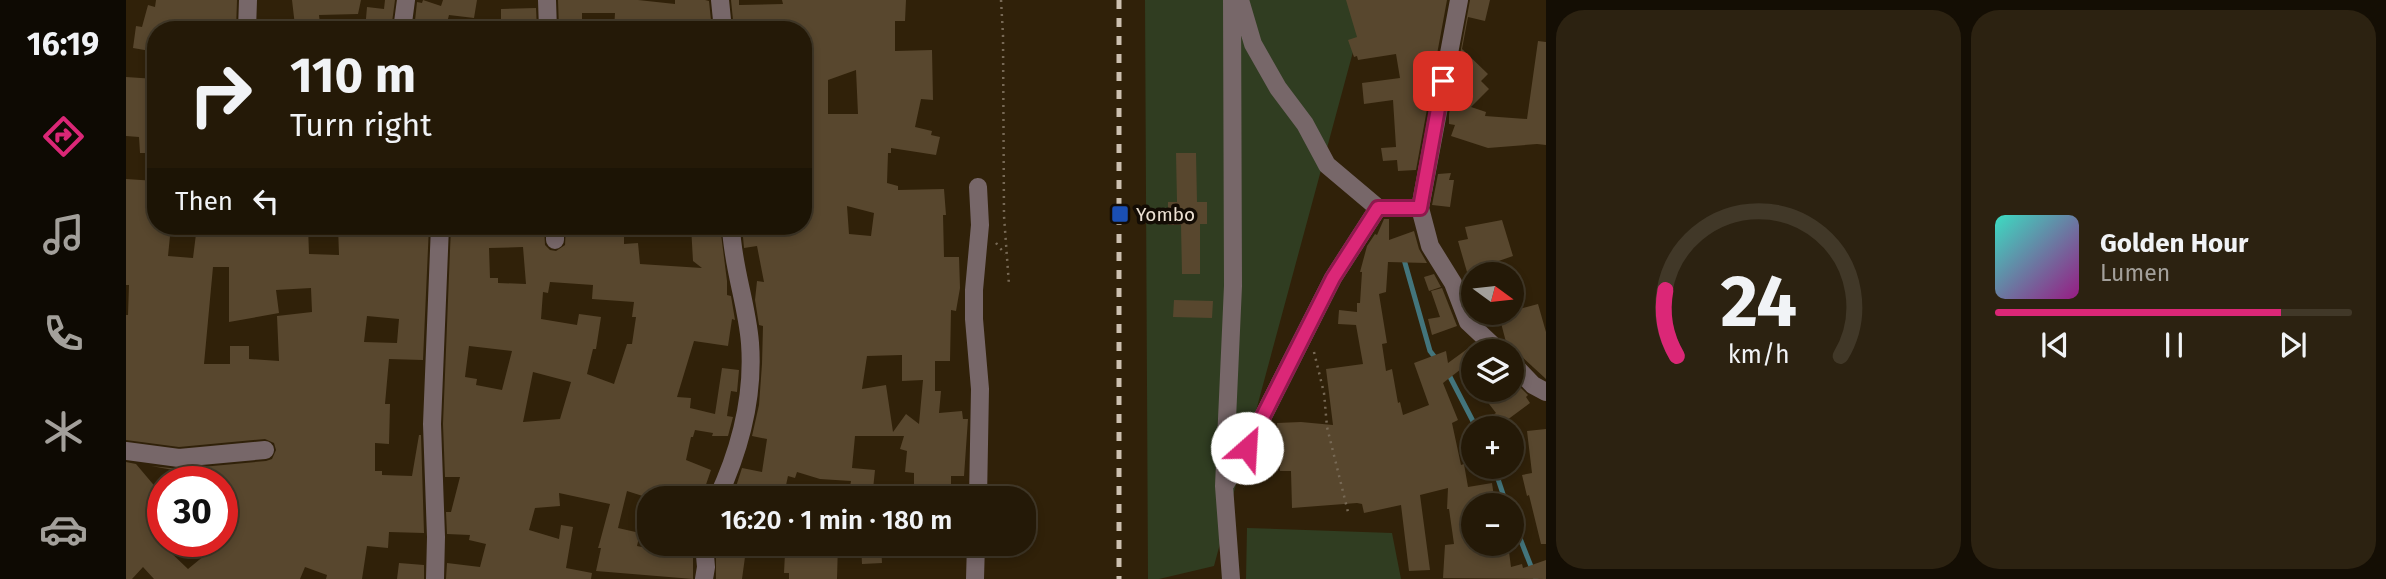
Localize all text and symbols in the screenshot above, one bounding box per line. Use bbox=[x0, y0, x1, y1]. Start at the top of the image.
text: 16:19 bbox=[27, 25, 99, 63]
text: 110 m bbox=[290, 46, 416, 105]
icon: right bbox=[175, 49, 266, 140]
pin bbox=[1413, 51, 1473, 111]
icon: arrive bbox=[1424, 62, 1462, 100]
text: Turn right bbox=[290, 106, 432, 144]
icon: directions bbox=[39, 112, 88, 161]
icon: left bbox=[247, 182, 285, 220]
text: Then bbox=[175, 186, 233, 217]
place label: Yombo bbox=[1136, 203, 1195, 226]
marker: Yombo bbox=[1110, 204, 1130, 224]
icon: music bbox=[39, 210, 88, 259]
text: Golden Hour bbox=[2100, 228, 2248, 259]
text: 24 bbox=[1720, 258, 1797, 345]
text: Lumen bbox=[2100, 259, 2170, 287]
north arrow bbox=[1461, 262, 1524, 326]
map controls bbox=[1461, 262, 1524, 556]
icon: phone bbox=[39, 309, 88, 358]
icon: previous bbox=[2036, 326, 2074, 364]
icon: pause bbox=[2155, 326, 2193, 364]
icon: next bbox=[2274, 326, 2312, 364]
button: layers bbox=[1461, 339, 1524, 402]
text: km/h bbox=[1728, 339, 1789, 369]
icon: climate bbox=[39, 407, 88, 456]
position arrow bbox=[1210, 411, 1284, 485]
button: + bbox=[1461, 416, 1524, 479]
speed limit sign: 30 bbox=[147, 466, 238, 557]
button: − bbox=[1461, 493, 1524, 556]
icon: car bbox=[39, 505, 88, 554]
text: 16:20 · 1 min · 180 m bbox=[721, 505, 952, 536]

